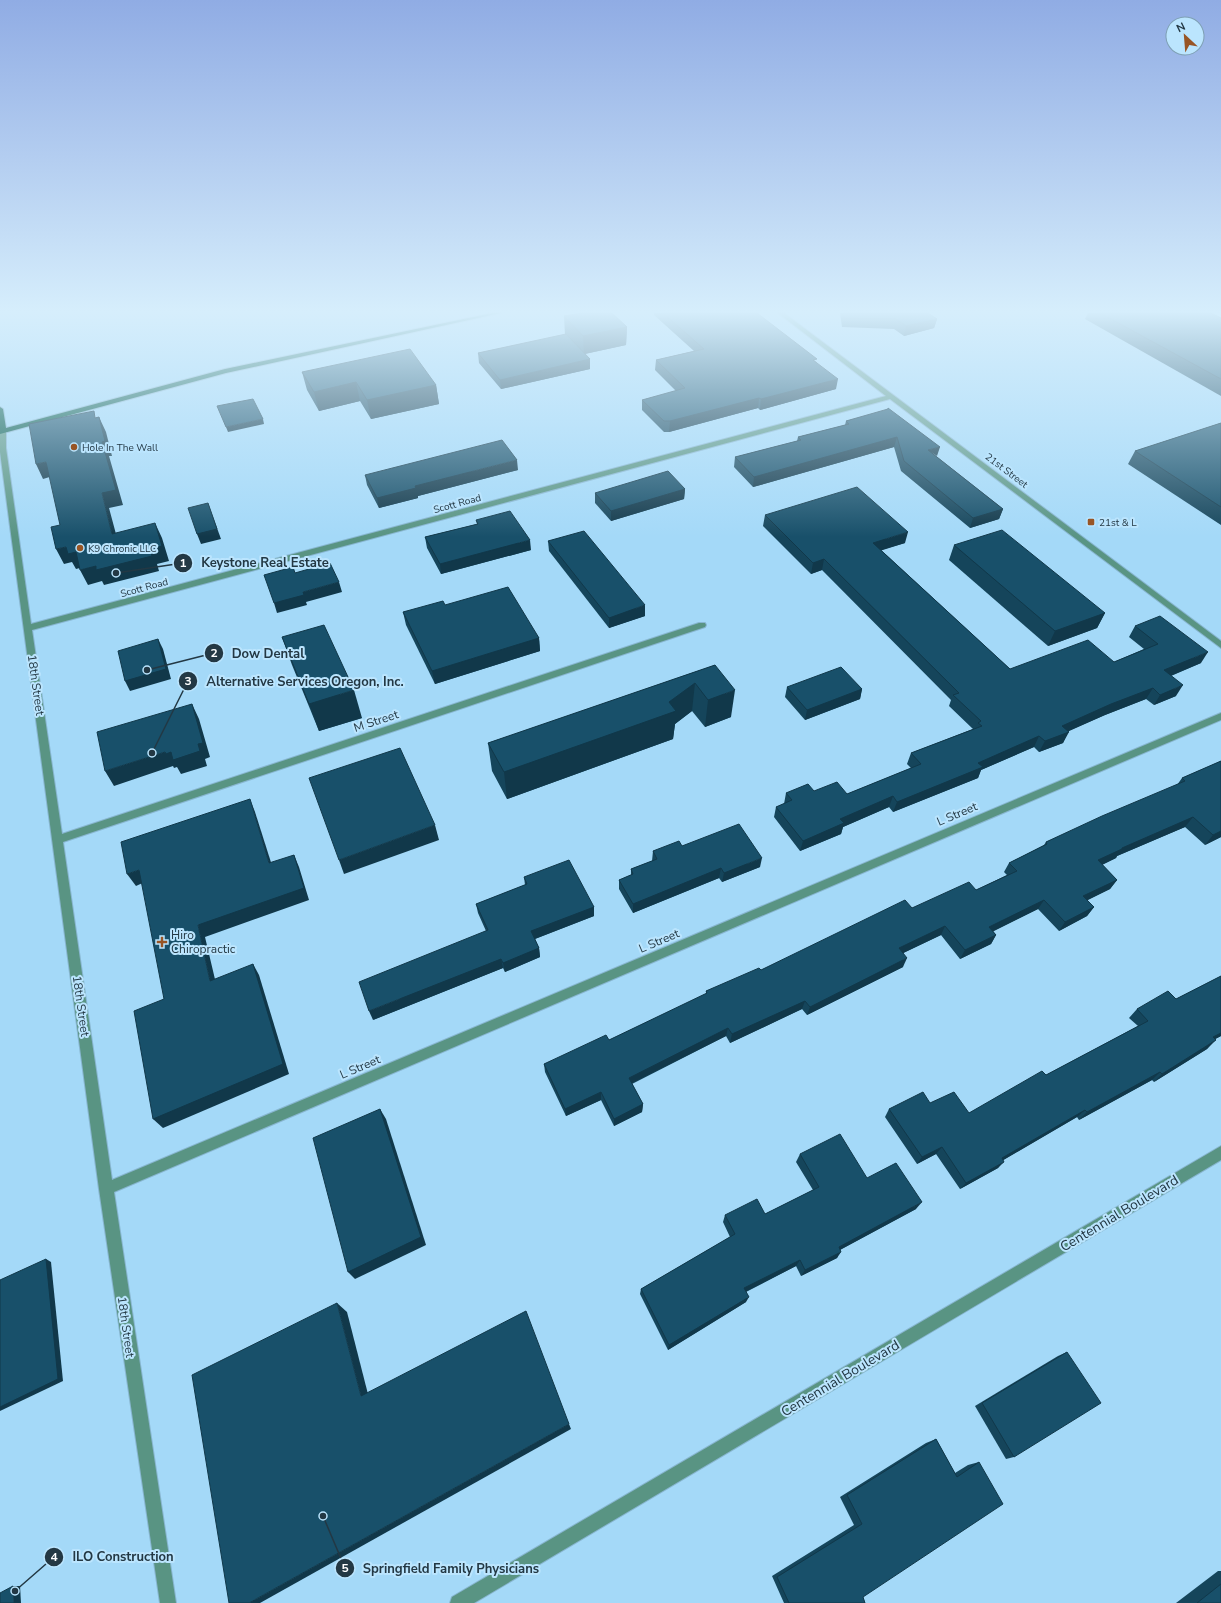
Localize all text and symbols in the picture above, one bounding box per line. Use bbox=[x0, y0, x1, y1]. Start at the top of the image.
north arrow bbox=[1165, 16, 1205, 56]
text: N bbox=[1174, 19, 1188, 36]
place label: Hole In The Wall bbox=[82, 441, 158, 455]
marker: Hole In The Wall bbox=[69, 442, 79, 452]
street label: 21st Street bbox=[982, 450, 1031, 492]
street label: Scott Road bbox=[432, 491, 483, 517]
place label: 21st & L bbox=[1099, 516, 1137, 530]
marker: 21st & L bbox=[1086, 517, 1096, 527]
place label: K9 Chronic LLC bbox=[88, 542, 157, 556]
marker: K9 Chronic LLC bbox=[75, 543, 85, 553]
callout: Keystone Real Estate bbox=[173, 550, 337, 575]
text: Keystone Real Estate bbox=[201, 554, 329, 572]
text: 1 bbox=[179, 555, 187, 571]
street label: Scott Road bbox=[119, 575, 170, 601]
callout: Dow Dental bbox=[204, 641, 313, 666]
text: 2 bbox=[210, 645, 218, 661]
text: Dow Dental bbox=[232, 645, 305, 663]
street label: 18th Street bbox=[24, 654, 48, 717]
callout: Alternative Services Oregon, Inc. bbox=[178, 669, 412, 694]
text: 3 bbox=[184, 673, 192, 689]
text: Alternative Services Oregon, Inc. bbox=[206, 673, 404, 691]
street label: M Street bbox=[352, 706, 401, 736]
street label: L Street bbox=[934, 798, 980, 830]
street label: L Street bbox=[636, 925, 682, 957]
place label: Hiro Chiropractic bbox=[171, 927, 236, 957]
marker: Hiro Chiropractic bbox=[156, 936, 168, 948]
street label: 18th Street bbox=[69, 975, 93, 1038]
street label: L Street bbox=[337, 1051, 383, 1083]
street label: Centennial Boulevard bbox=[1056, 1171, 1182, 1256]
street label: 18th Street bbox=[114, 1296, 138, 1359]
street label: Centennial Boulevard bbox=[777, 1336, 903, 1421]
callout: ILO Construction bbox=[44, 1544, 182, 1569]
text: ILO Construction bbox=[72, 1548, 174, 1566]
text: 4 bbox=[50, 1549, 58, 1565]
callout: Springfield Family Physicians bbox=[335, 1556, 547, 1581]
text: 5 bbox=[341, 1560, 349, 1576]
text: Springfield Family Physicians bbox=[363, 1560, 539, 1578]

